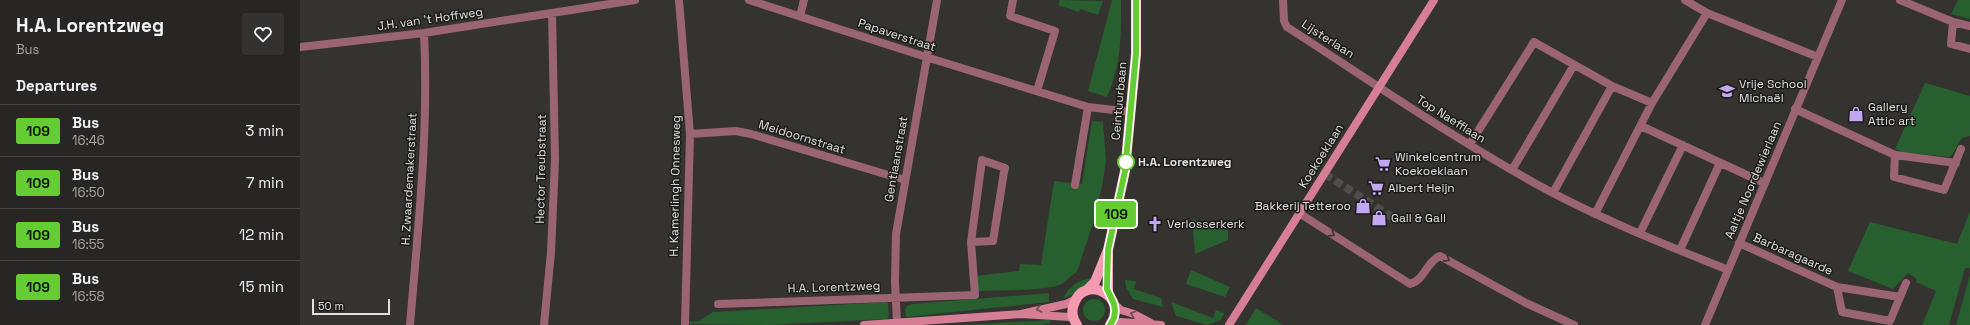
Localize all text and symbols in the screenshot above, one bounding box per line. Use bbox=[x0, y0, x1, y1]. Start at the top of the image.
street label: J.H. van 't Hoffweg bbox=[376, 4, 484, 34]
text: H.A. Lorentzweg bbox=[16, 13, 164, 38]
button: heart bbox=[242, 13, 284, 55]
street label: Papaverstraat bbox=[856, 15, 938, 55]
street label: Lijsterlaan bbox=[1299, 16, 1357, 62]
text: Bus bbox=[16, 41, 39, 58]
street label: Ceintuurbaan bbox=[1108, 61, 1130, 141]
text: Departures bbox=[16, 76, 97, 95]
place label: Vrije School Michaël bbox=[1739, 76, 1807, 106]
school or university icon: Vrije School Michaël bbox=[1718, 82, 1736, 100]
street label: Top Naefflaan bbox=[1413, 91, 1489, 147]
place label: Gallery Attic art bbox=[1868, 99, 1915, 129]
shop icon: Gallery Attic art bbox=[1847, 105, 1865, 123]
street label: H. Zwaardemakerstraat bbox=[398, 112, 420, 246]
text: Bus bbox=[72, 113, 99, 132]
street label: Hector Treubstraat bbox=[532, 114, 550, 224]
street label: H. Kamerlingh Onnesweg bbox=[666, 115, 684, 257]
street label: Gentiaanstraat bbox=[881, 115, 911, 203]
street label: Meidoornstraat bbox=[757, 116, 847, 158]
street label: Aaltje Noordewierlaan bbox=[1721, 119, 1785, 241]
text: 3 min bbox=[245, 121, 284, 140]
street label: Koekoeklaan bbox=[1295, 121, 1347, 191]
text: 109 bbox=[26, 122, 50, 140]
text: 16:46 bbox=[72, 132, 105, 149]
place label: Winkelcentrum Koekoeklaan bbox=[1395, 149, 1481, 179]
marker: H.A. Lorentzweg bbox=[1117, 153, 1135, 171]
place label: H.A. Lorentzweg bbox=[1138, 154, 1232, 170]
supermarket icon: Winkelcentrum Koekoeklaan bbox=[1374, 155, 1392, 173]
text: Bus bbox=[72, 165, 99, 184]
text: 7 min bbox=[246, 173, 284, 192]
text: 109 bbox=[26, 174, 50, 192]
supermarket icon: Albert Heijn bbox=[1367, 179, 1385, 197]
place label: Albert Heijn bbox=[1388, 180, 1455, 196]
text: 16:50 bbox=[72, 184, 105, 201]
shop icon: Bakkerij Tetteroo bbox=[1354, 197, 1372, 215]
place label: Bakkerij Tetteroo bbox=[1255, 198, 1351, 214]
line badge: 109 bbox=[1093, 201, 1139, 227]
text: 109 bbox=[1104, 205, 1128, 223]
shop icon: Gall & Gall bbox=[1370, 209, 1388, 227]
place label: Gall & Gall bbox=[1391, 210, 1446, 226]
church icon: Verlosserkerk bbox=[1146, 215, 1164, 233]
place label: Verlosserkerk bbox=[1167, 216, 1245, 232]
text: Bus bbox=[72, 217, 99, 236]
text: 12 min bbox=[239, 225, 284, 244]
text: 109 bbox=[26, 226, 50, 244]
one-way arrow bbox=[1328, 229, 1335, 237]
street label: Barbaragaarde bbox=[1751, 229, 1835, 279]
text: 16:55 bbox=[72, 236, 104, 253]
one-way arrow bbox=[1443, 255, 1450, 262]
text: Bus bbox=[72, 269, 99, 288]
text: 15 min bbox=[239, 277, 284, 296]
street label: H.A. Lorentzweg bbox=[787, 277, 881, 297]
text: 109 bbox=[26, 278, 50, 296]
text: 16:58 bbox=[72, 288, 105, 305]
scale bar bbox=[312, 297, 390, 316]
text: 50 m bbox=[318, 299, 344, 313]
one-way arrow bbox=[1036, 305, 1042, 313]
one-way arrow bbox=[1129, 310, 1136, 319]

